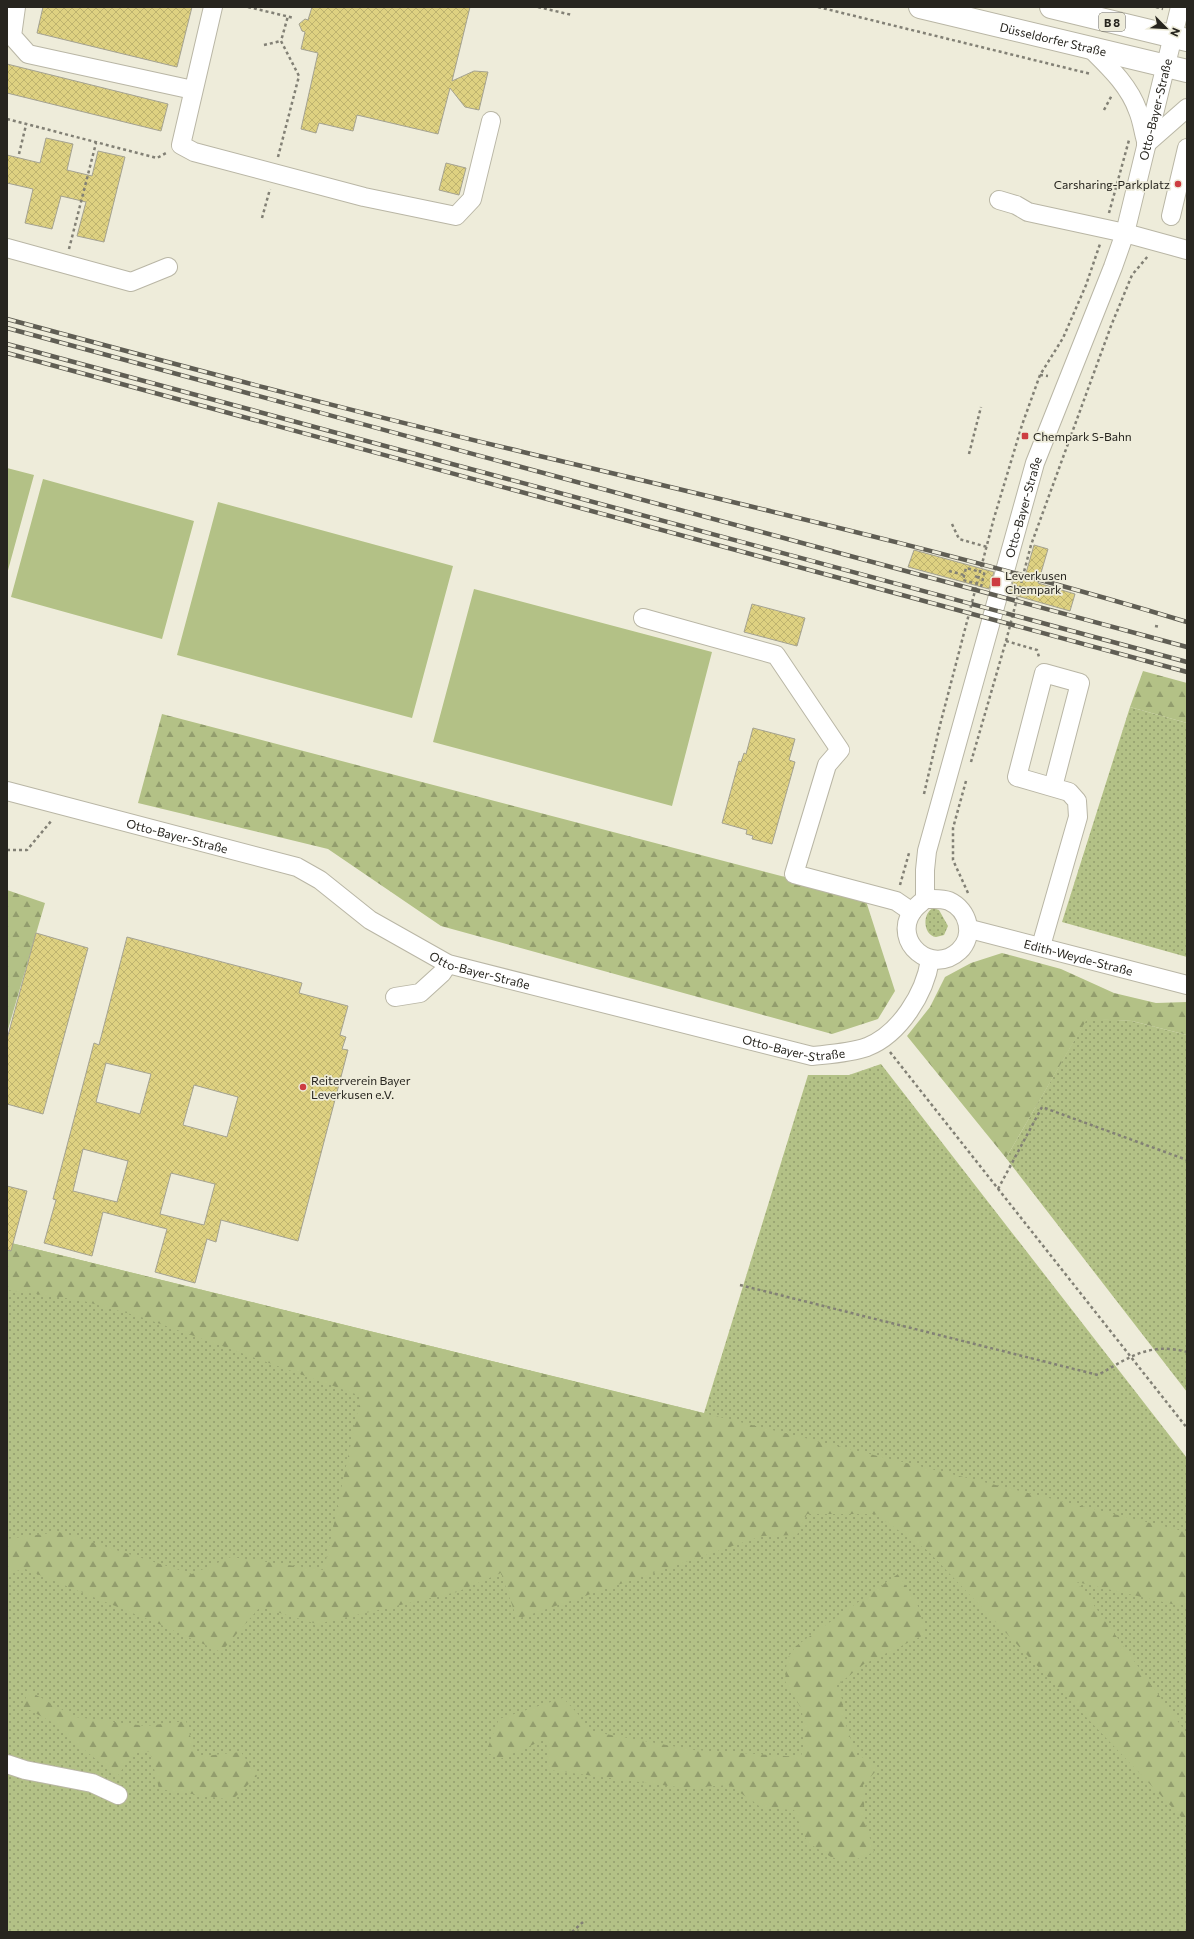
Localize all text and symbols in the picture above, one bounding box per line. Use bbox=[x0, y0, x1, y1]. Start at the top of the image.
north arrow bbox=[1146, 8, 1186, 48]
road number: B 8 bbox=[1099, 13, 1125, 31]
street label: Düsseldorfer Straße bbox=[999, 19, 1108, 58]
text: N bbox=[1168, 26, 1183, 39]
street label: Otto-Bayer-Straße bbox=[1136, 57, 1174, 162]
place label: Carsharing-Parkplatz bbox=[1054, 177, 1170, 191]
marker: Carsharing-Parkplatz bbox=[1173, 179, 1183, 189]
place label: Chempark S-Bahn bbox=[1033, 429, 1132, 443]
marker: Chempark S-Bahn bbox=[1020, 431, 1030, 441]
street label: Otto-Bayer-Straße bbox=[1002, 455, 1044, 559]
place label: Leverkusen Chempark bbox=[1005, 568, 1067, 596]
marker: Leverkusen Chempark bbox=[990, 576, 1002, 588]
street label: Otto-Bayer-Straße bbox=[125, 816, 230, 856]
street label: Edith-Weyde-Straße bbox=[1023, 936, 1134, 978]
street label: Otto-Bayer-Straße bbox=[427, 948, 532, 991]
street label: Otto-Bayer-Straße bbox=[741, 1032, 846, 1064]
place label: Reiterverein Bayer Leverkusen e.V. bbox=[311, 1073, 411, 1101]
marker: Reiterverein Bayer Leverkusen e.V. bbox=[298, 1082, 308, 1092]

